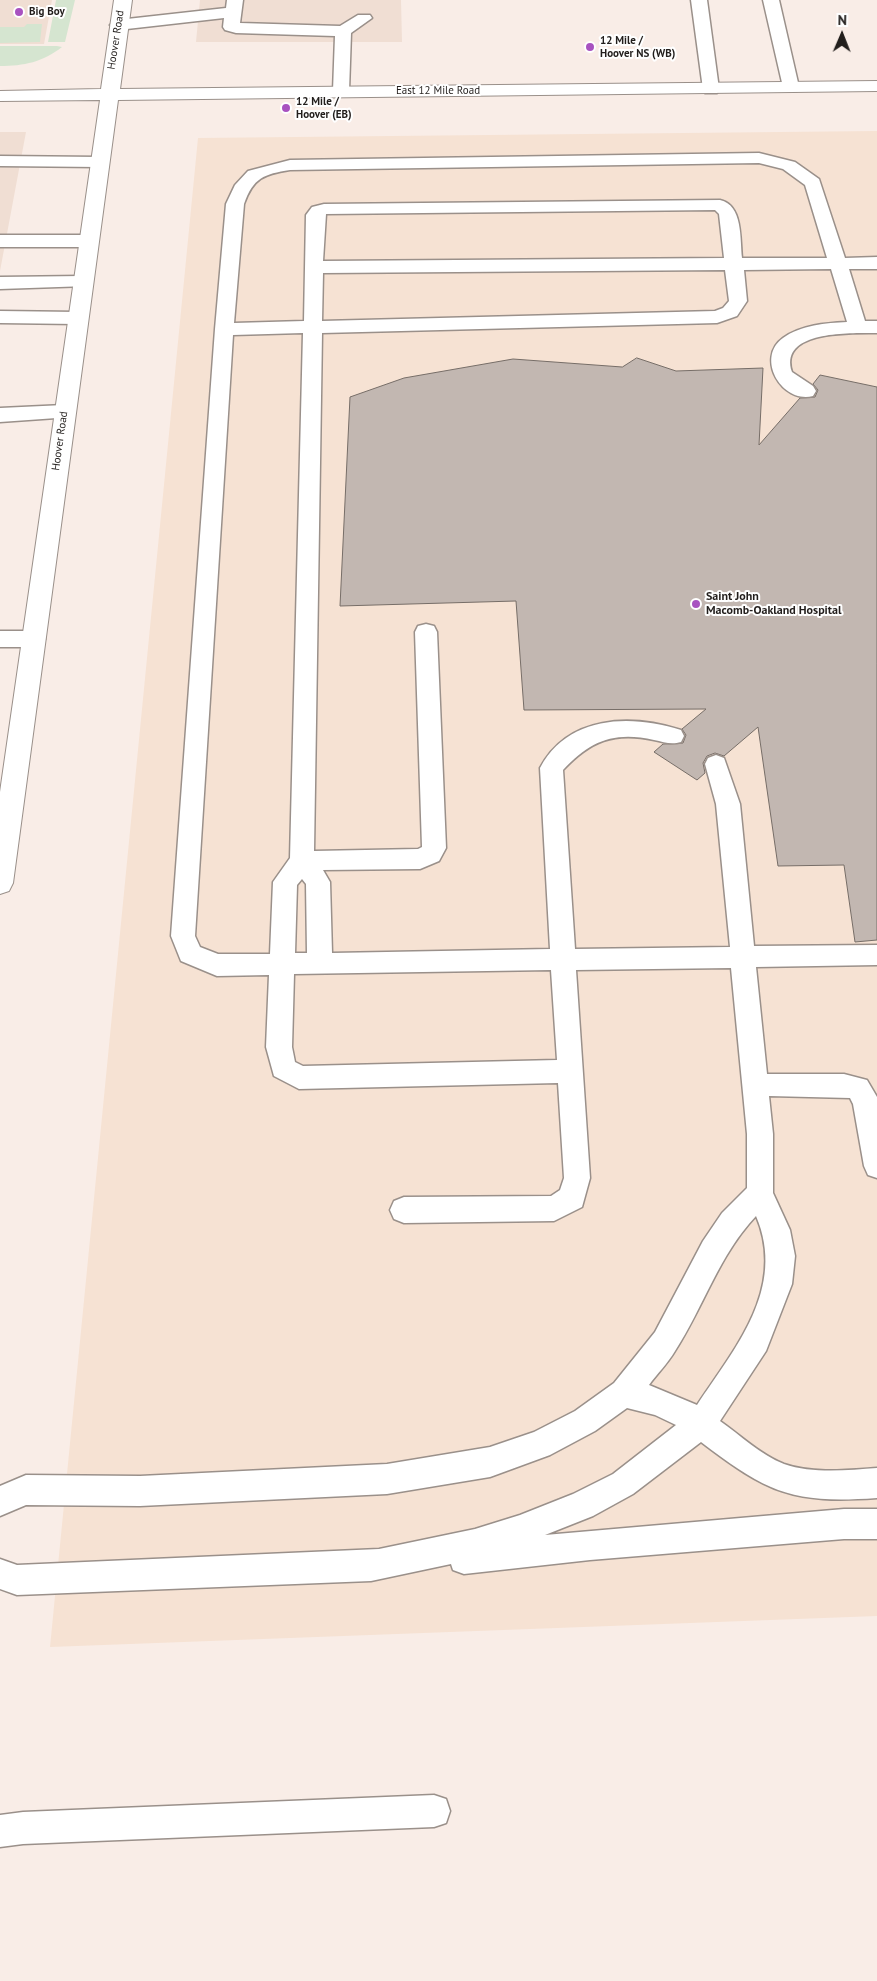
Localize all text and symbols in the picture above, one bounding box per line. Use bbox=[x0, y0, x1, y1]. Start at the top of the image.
place label: Big Boy bbox=[29, 5, 65, 19]
marker: Big Boy bbox=[13, 6, 25, 18]
street label: Hoover Road bbox=[105, 9, 127, 71]
north arrow bbox=[817, 10, 867, 60]
text: N bbox=[837, 11, 847, 29]
place label: 12 Mile / Hoover NS (WB) bbox=[600, 34, 675, 60]
marker: 12 Mile / Hoover NS (WB) bbox=[584, 41, 596, 53]
street label: East 12 Mile Road bbox=[396, 84, 480, 98]
place label: 12 Mile / Hoover (EB) bbox=[296, 95, 352, 121]
marker: 12 Mile / Hoover (EB) bbox=[280, 102, 292, 114]
street label: Hoover Road bbox=[49, 410, 71, 472]
place label: Saint John Macomb-Oakland Hospital bbox=[706, 590, 842, 618]
marker: Saint John Macomb-Oakland Hospital bbox=[690, 598, 702, 610]

